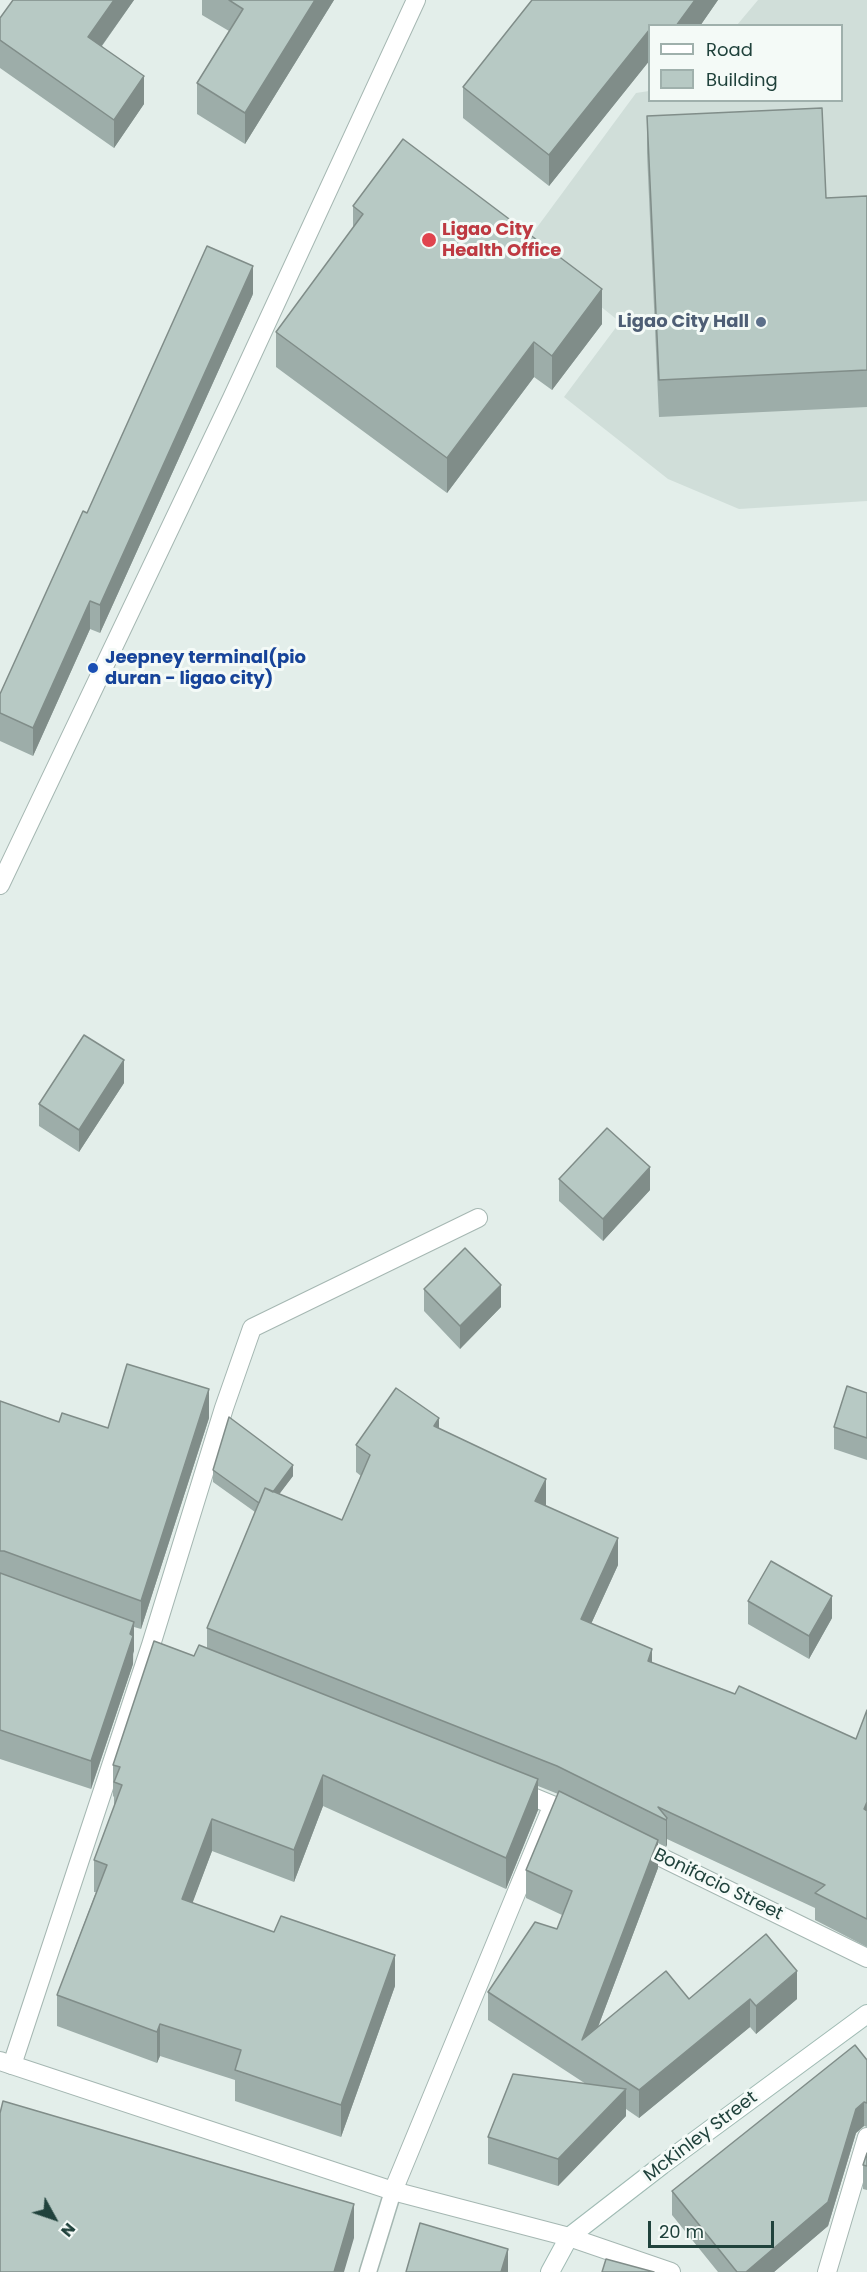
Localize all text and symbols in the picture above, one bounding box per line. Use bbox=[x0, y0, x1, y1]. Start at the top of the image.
legend bbox=[648, 24, 843, 102]
text: Road bbox=[706, 37, 753, 62]
text: Building bbox=[706, 67, 778, 92]
place label: Ligao City Health Office bbox=[442, 219, 561, 262]
marker: Ligao City Health Office bbox=[420, 231, 438, 249]
place label: Ligao City Hall bbox=[618, 311, 749, 333]
marker: Ligao City Hall bbox=[754, 315, 768, 329]
place label: Jeepney terminal(pio duran - ligao city) bbox=[105, 647, 306, 690]
marker: Jeepney terminal(pio duran - ligao city) bbox=[86, 661, 100, 675]
street label: Bonifacio Street bbox=[650, 1844, 786, 1926]
street label: McKinley Street bbox=[640, 2087, 762, 2187]
north arrow bbox=[24, 2188, 84, 2248]
scale bar bbox=[651, 2209, 777, 2247]
text: N bbox=[55, 2218, 81, 2242]
text: 20 m bbox=[659, 2219, 704, 2244]

